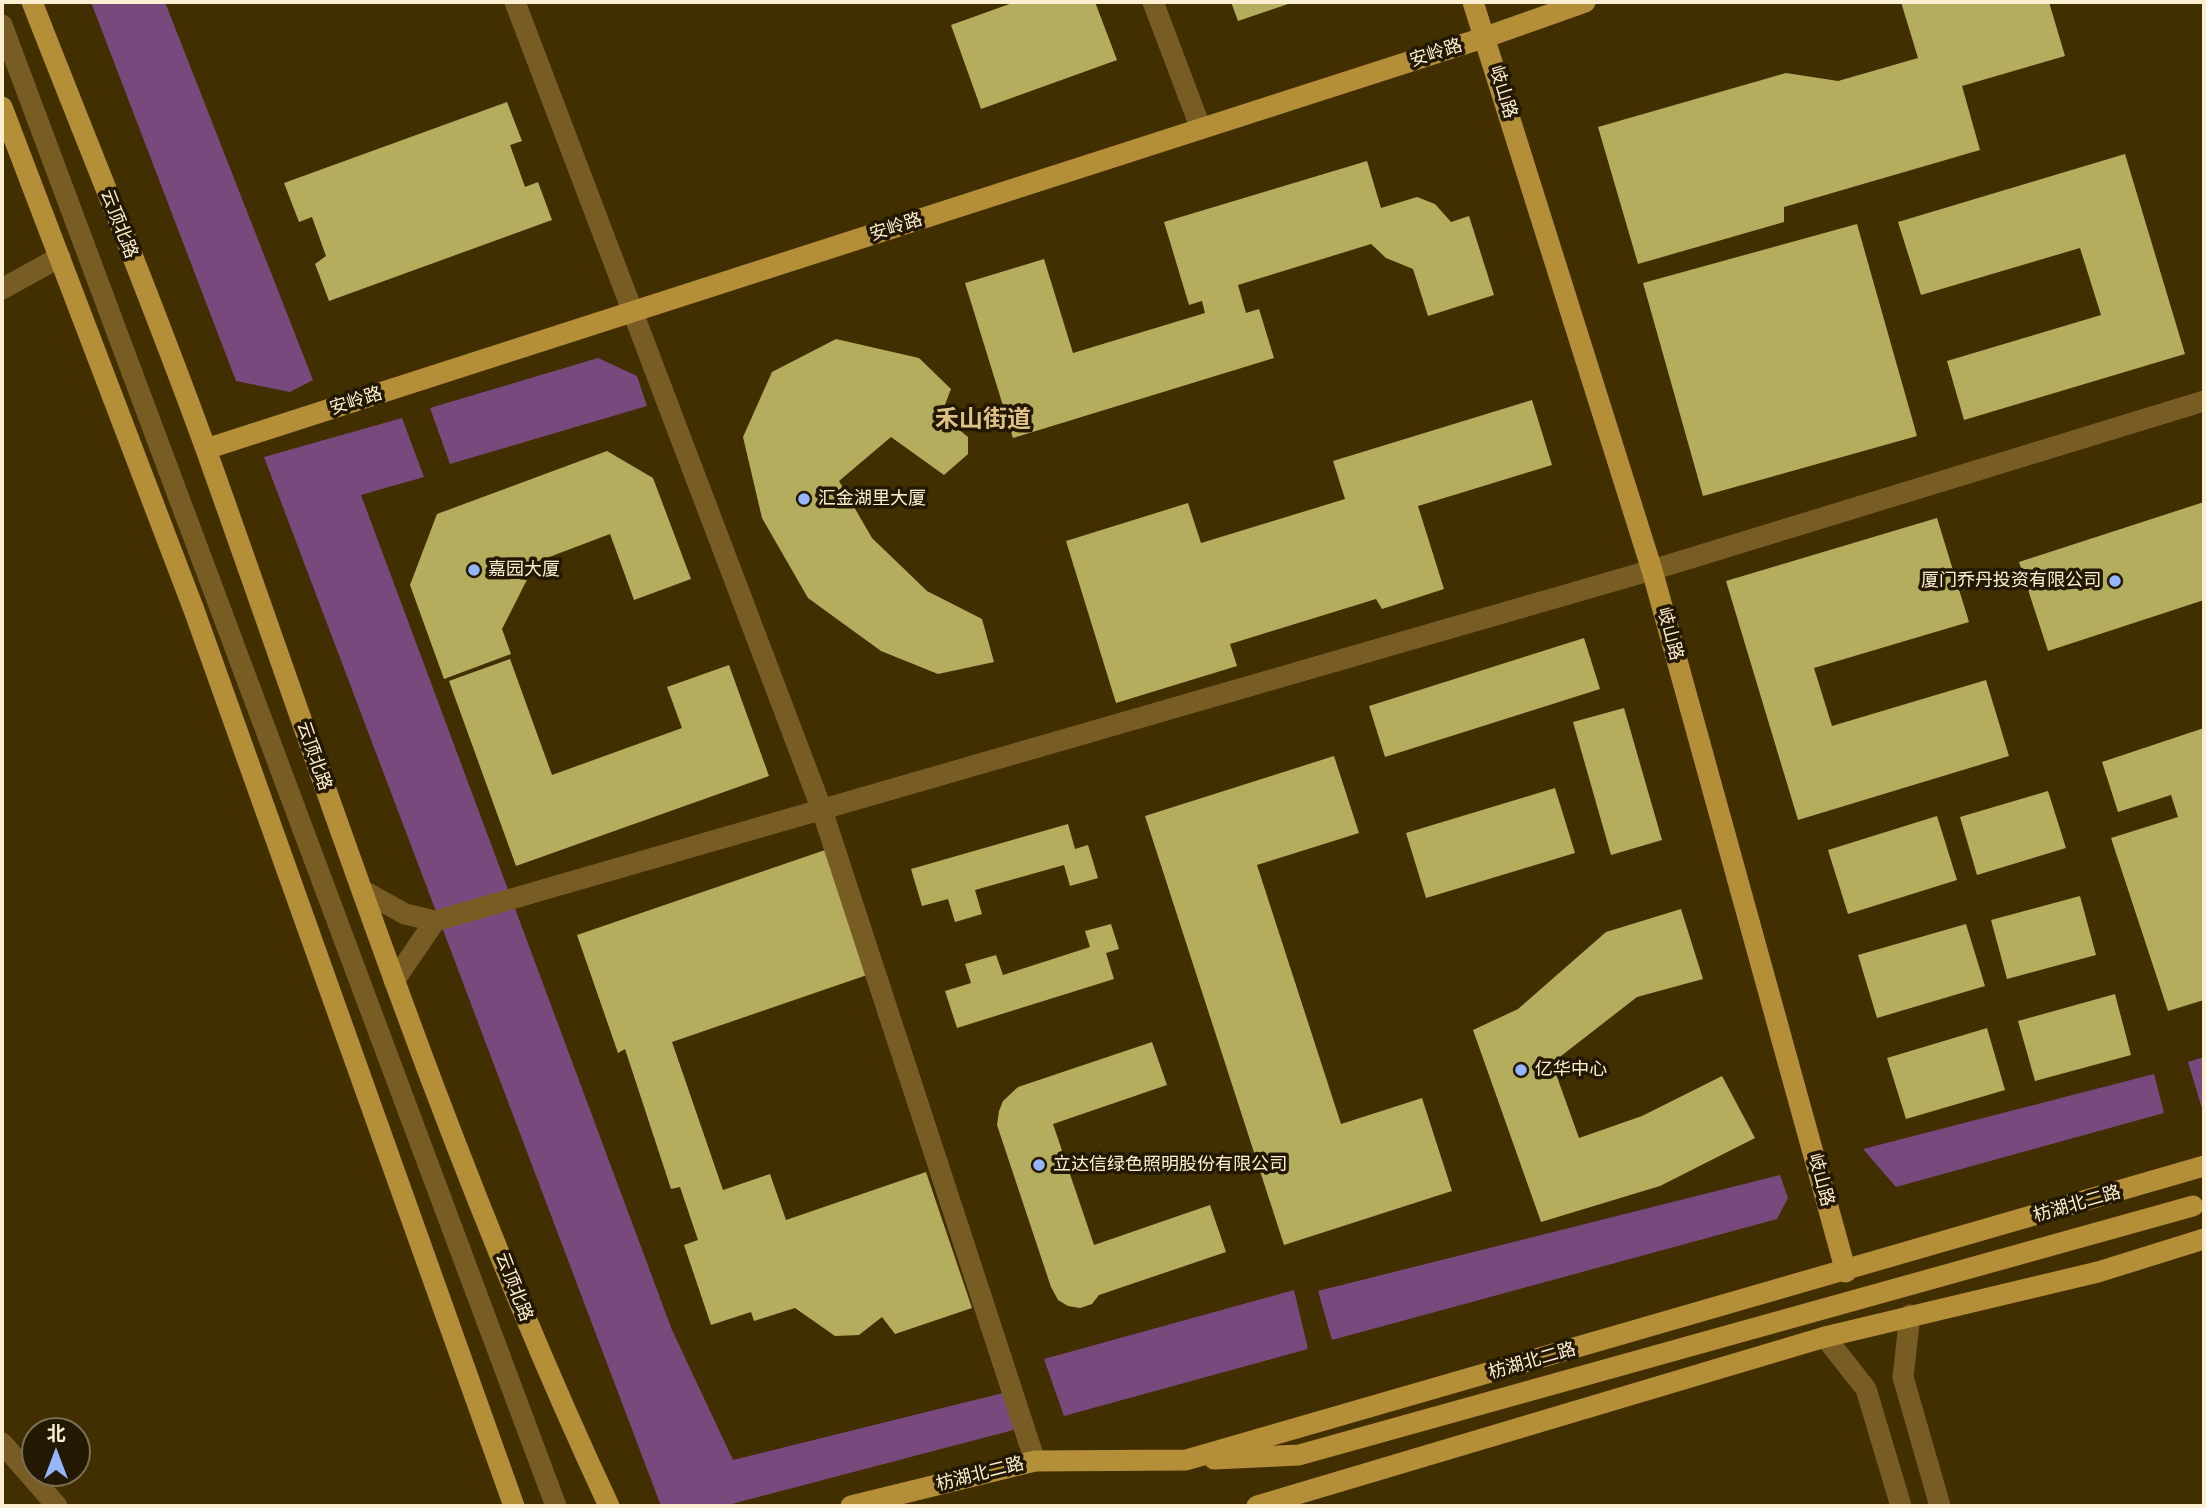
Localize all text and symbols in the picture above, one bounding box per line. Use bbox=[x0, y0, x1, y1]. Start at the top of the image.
street label: 安岭路 bbox=[1407, 34, 1465, 72]
street label: 岐山路 bbox=[1485, 63, 1521, 121]
street label: 云顶北路 bbox=[96, 187, 142, 261]
street label: 安岭路 bbox=[867, 208, 925, 246]
street label: 安岭路 bbox=[327, 382, 385, 420]
district label: 禾山街道 bbox=[935, 406, 1031, 434]
place label: 汇金湖里大厦 bbox=[818, 488, 926, 510]
marker: 汇金湖里大厦 bbox=[796, 491, 812, 507]
place label: 嘉园大厦 bbox=[488, 559, 560, 581]
marker: 嘉园大厦 bbox=[466, 562, 482, 578]
place label: 厦门乔丹投资有限公司 bbox=[1921, 570, 2101, 592]
marker: 厦门乔丹投资有限公司 bbox=[2107, 573, 2123, 589]
street label: 岐山路 bbox=[1653, 605, 1687, 663]
street label: 云顶北路 bbox=[292, 718, 336, 794]
place label: 亿华中心 bbox=[1535, 1059, 1607, 1081]
marker: 亿华中心 bbox=[1513, 1062, 1529, 1078]
street label: 岐山路 bbox=[1804, 1151, 1838, 1209]
place label: 立达信绿色照明股份有限公司 bbox=[1053, 1154, 1287, 1176]
marker: 立达信绿色照明股份有限公司 bbox=[1031, 1157, 1047, 1173]
street label: 枋湖北二路 bbox=[2031, 1181, 2123, 1227]
street label: 云顶北路 bbox=[491, 1250, 537, 1324]
street label: 枋湖北二路 bbox=[1486, 1338, 1578, 1384]
north arrow bbox=[21, 1417, 91, 1487]
text: 北 bbox=[46, 1421, 66, 1445]
street label: 枋湖北二路 bbox=[934, 1453, 1026, 1495]

